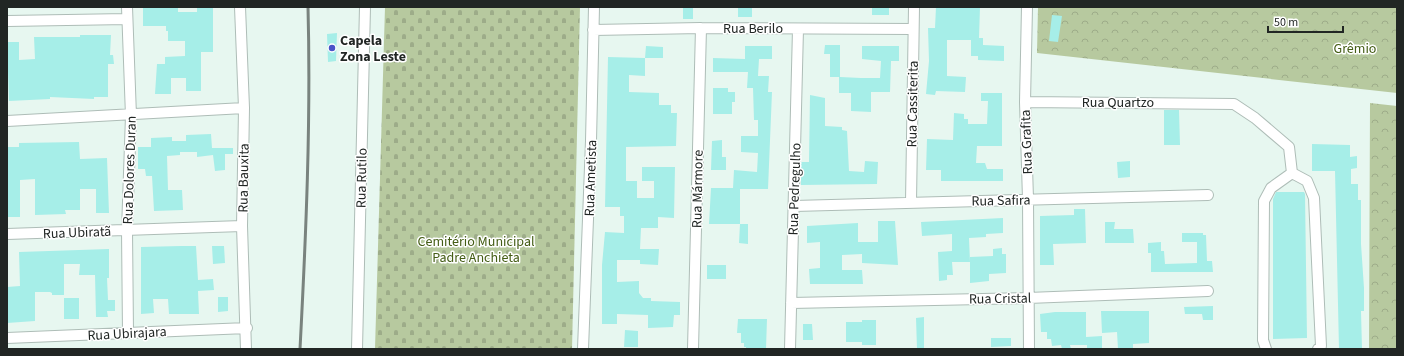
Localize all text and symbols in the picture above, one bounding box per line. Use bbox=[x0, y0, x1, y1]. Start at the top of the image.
scale bar bbox=[1268, 8, 1343, 34]
text: 50 m bbox=[1274, 14, 1298, 31]
street label: Rua Berilo bbox=[723, 19, 783, 39]
place label: Capela Zona Leste bbox=[340, 31, 406, 67]
park label: Grêmio bbox=[1334, 39, 1376, 59]
marker: Capela Zona Leste bbox=[327, 43, 337, 53]
street label: Rua Cassiterita bbox=[902, 60, 924, 148]
street label: Rua Quartzo bbox=[1082, 93, 1154, 113]
street label: Rua Grafita bbox=[1016, 109, 1038, 175]
street label: Rua Dolores Duran bbox=[118, 115, 142, 225]
street label: Rua Ametista bbox=[580, 139, 602, 217]
street label: Rua Pedregulho bbox=[783, 142, 807, 236]
street label: Rua Bauxita bbox=[233, 143, 255, 213]
street label: Rua Rutilo bbox=[351, 148, 373, 208]
street label: Rua Mármore bbox=[687, 150, 709, 228]
street label: Rua Safira bbox=[971, 190, 1031, 212]
street label: Rua Ubiratã bbox=[42, 222, 112, 244]
park label: Cemitério Municipal Padre Anchieta bbox=[417, 232, 535, 268]
street label: Rua Cristal bbox=[969, 288, 1032, 310]
street label: Rua Ubirajara bbox=[87, 322, 167, 346]

